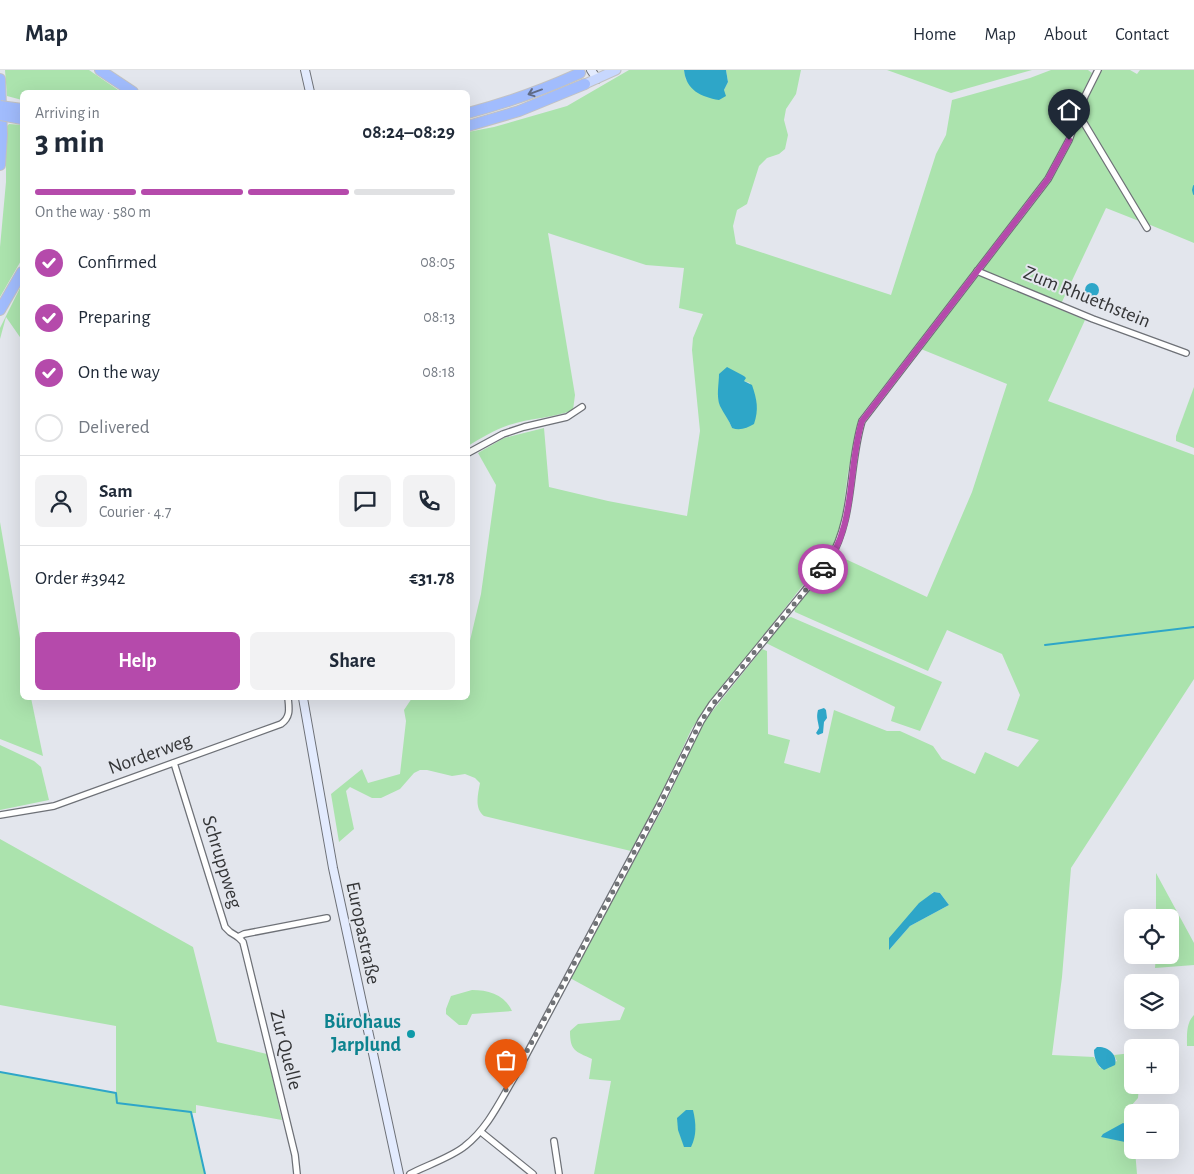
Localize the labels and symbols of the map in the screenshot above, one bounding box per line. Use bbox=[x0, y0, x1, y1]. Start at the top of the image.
one-way arrow bbox=[528, 88, 543, 97]
pin bbox=[1048, 89, 1090, 140]
street label: Zum Rhuethstein bbox=[1021, 262, 1153, 332]
courier bbox=[798, 544, 848, 594]
street label: Norderweg bbox=[105, 730, 195, 778]
street label: Schruppweg bbox=[198, 813, 246, 911]
street label: Europastraße bbox=[342, 880, 384, 986]
street label: Zur Quelle bbox=[266, 1008, 306, 1092]
place label: Bürohaus Jarplund bbox=[324, 1012, 401, 1055]
marker: Bürohaus Jarplund bbox=[405, 1028, 417, 1040]
pin bbox=[485, 1039, 527, 1090]

